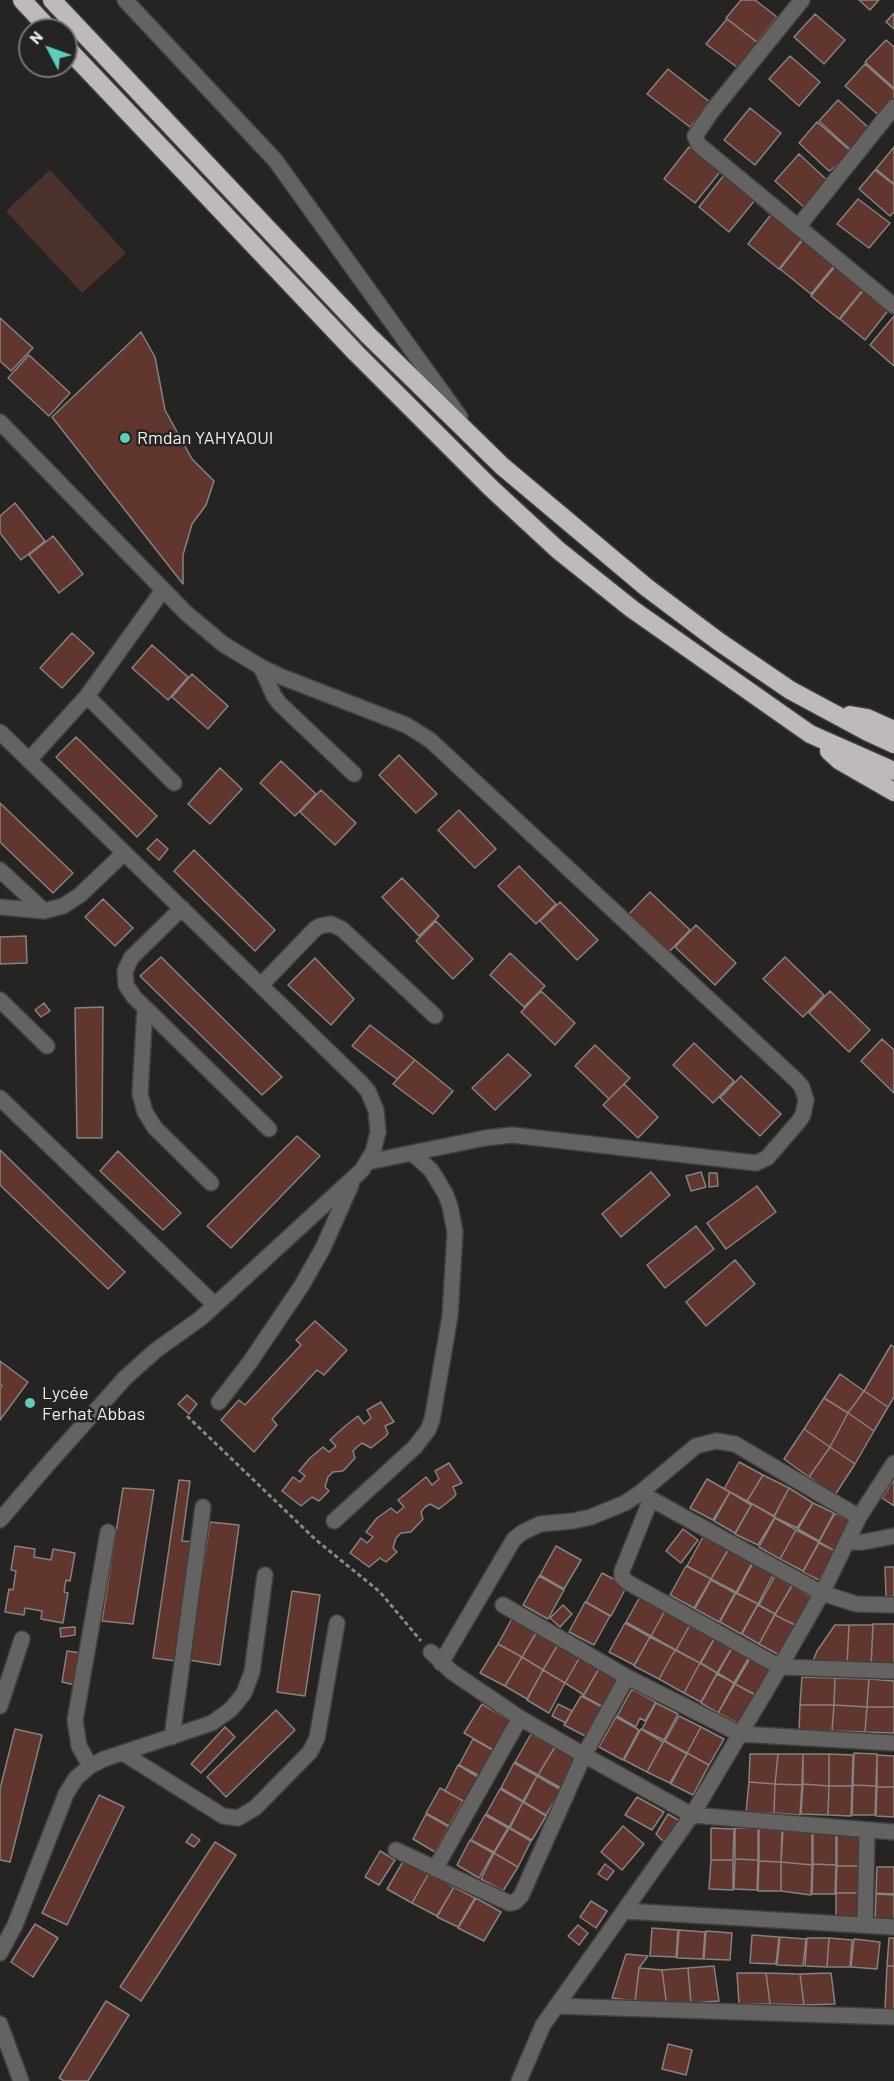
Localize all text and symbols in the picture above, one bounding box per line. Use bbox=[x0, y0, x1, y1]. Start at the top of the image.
north arrow bbox=[18, 18, 78, 78]
text: N bbox=[25, 27, 46, 47]
place label: Rmdan YAHYAOUI bbox=[137, 427, 274, 449]
marker: Rmdan YAHYAOUI bbox=[118, 431, 132, 445]
place label: Lycée Ferhat Abbas bbox=[42, 1382, 145, 1424]
marker: Lycée Ferhat Abbas bbox=[23, 1396, 37, 1410]

